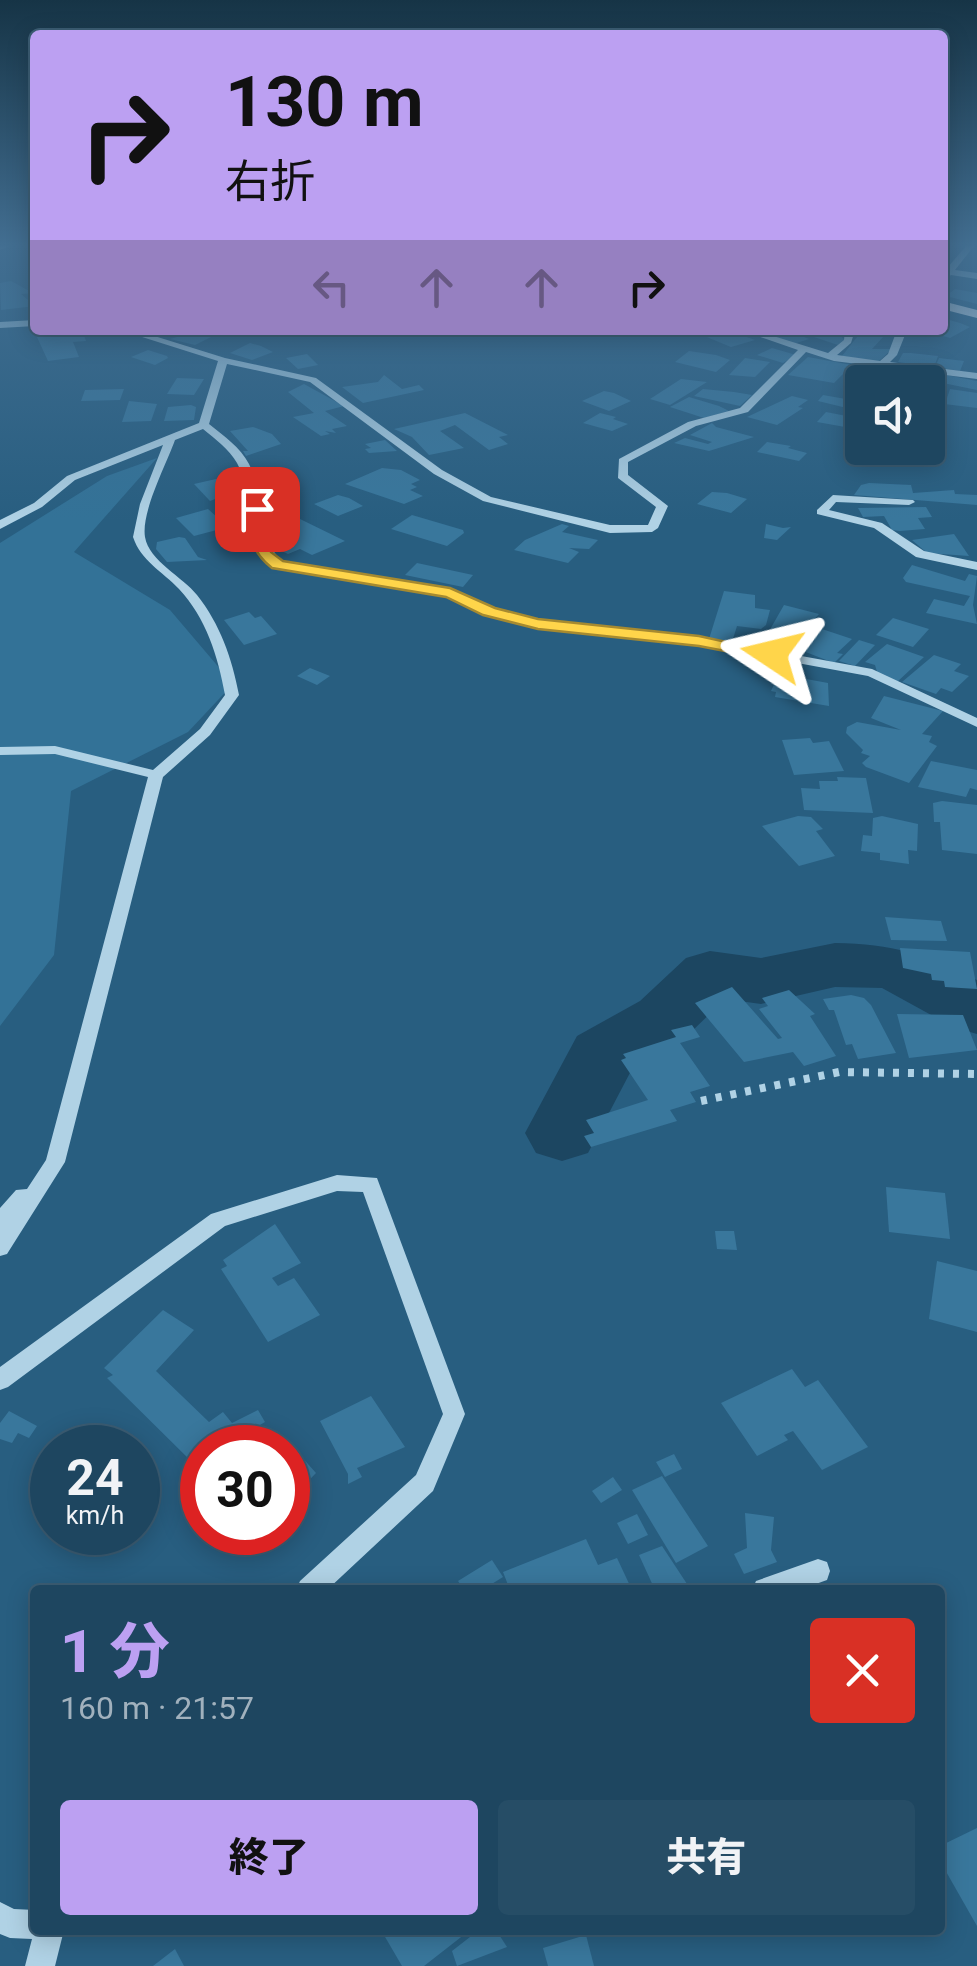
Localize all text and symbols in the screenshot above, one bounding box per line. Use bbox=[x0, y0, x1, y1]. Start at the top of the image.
text: 130 m bbox=[225, 61, 424, 143]
icon: right bbox=[60, 70, 190, 200]
text: 右折 bbox=[225, 155, 315, 208]
icon: left bbox=[304, 260, 359, 315]
icon: ahead bbox=[409, 260, 464, 315]
icon: ahead bbox=[514, 260, 569, 315]
icon: right bbox=[619, 260, 674, 315]
map controls bbox=[845, 365, 945, 465]
button: sound bbox=[845, 365, 945, 465]
pin bbox=[215, 467, 300, 552]
icon: arrive bbox=[230, 482, 285, 537]
position arrow bbox=[720, 602, 824, 706]
speed limit sign: 30 bbox=[180, 1425, 310, 1555]
text: 24 bbox=[66, 1449, 124, 1507]
text: km/h bbox=[66, 1501, 124, 1530]
text: 1 分 bbox=[60, 1616, 170, 1687]
button: close bbox=[810, 1618, 915, 1723]
text: 160 m · 21:57 bbox=[60, 1689, 254, 1727]
button: 終了 bbox=[60, 1800, 478, 1915]
button: 共有 bbox=[498, 1800, 915, 1915]

